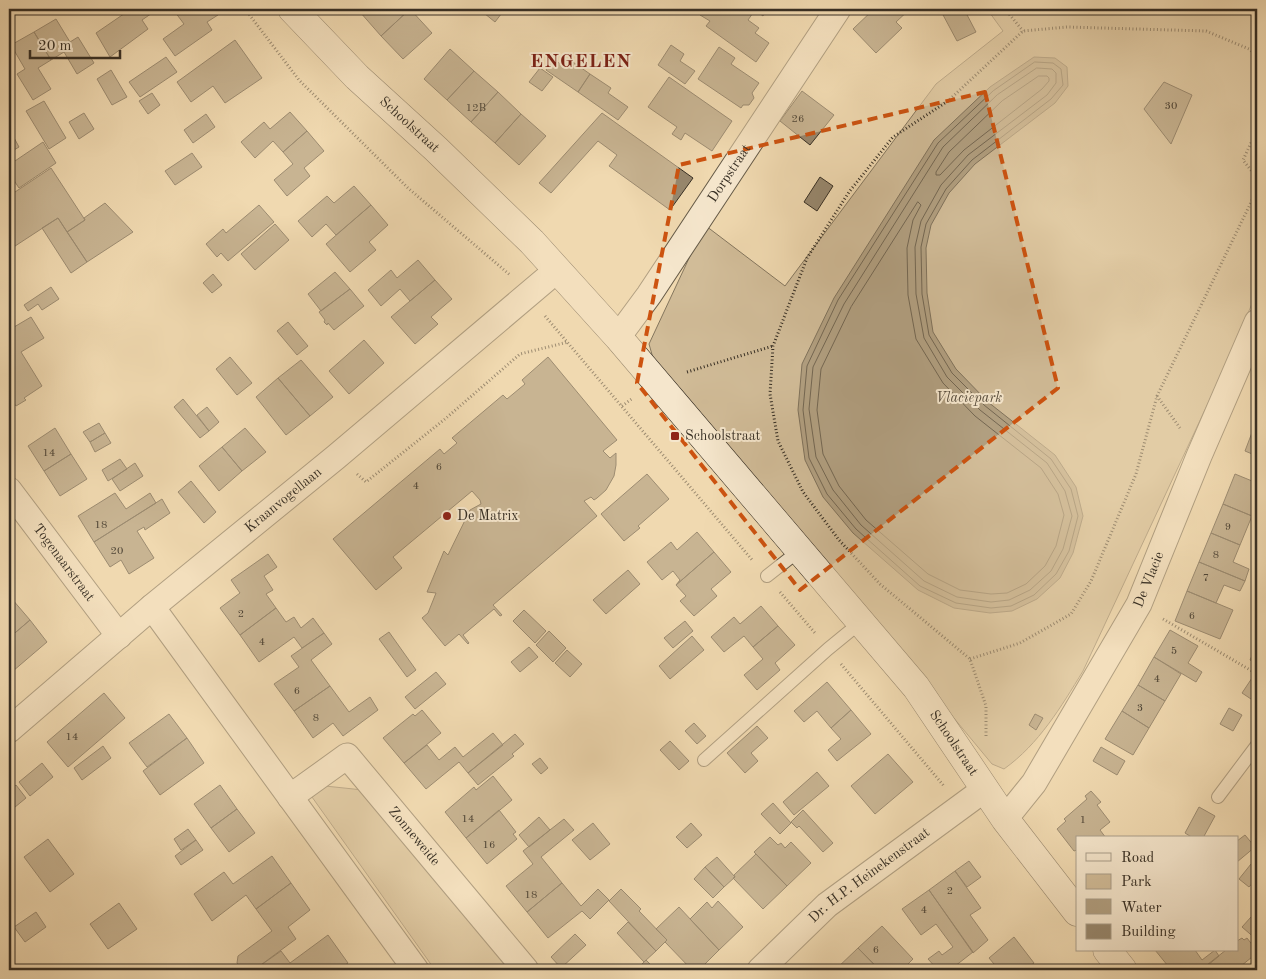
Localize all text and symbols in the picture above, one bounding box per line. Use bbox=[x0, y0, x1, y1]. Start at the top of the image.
scale bar bbox=[30, 28, 120, 60]
text: 20 m bbox=[38, 39, 72, 54]
district label: ENGELEN bbox=[530, 53, 632, 72]
street label: Schoolstraat bbox=[377, 94, 442, 155]
house number: 30 bbox=[1165, 101, 1177, 112]
house number: 12B bbox=[466, 103, 486, 114]
house number: 26 bbox=[792, 114, 804, 125]
street label: Dorpstraat bbox=[705, 142, 754, 205]
park label: Vlaciepark bbox=[936, 391, 1002, 406]
place label: Schoolstraat bbox=[685, 429, 761, 443]
marker: Schoolstraat bbox=[669, 430, 681, 442]
house number: 14 bbox=[43, 448, 55, 459]
house number: 6 bbox=[436, 462, 442, 473]
street label: Kraanvogellaan bbox=[242, 464, 325, 535]
house number: 4 bbox=[413, 481, 419, 492]
place label: De Matrix bbox=[457, 509, 519, 523]
marker: De Matrix bbox=[441, 510, 453, 522]
house number: 18 bbox=[95, 520, 107, 531]
street label: Togenaarstraat bbox=[30, 521, 97, 604]
house number: 9 bbox=[1225, 522, 1231, 533]
house number: 20 bbox=[111, 546, 123, 557]
street label: De Vlacie bbox=[1131, 550, 1166, 610]
house number: 8 bbox=[1213, 550, 1219, 561]
house number: 7 bbox=[1203, 573, 1209, 584]
house number: 2 bbox=[238, 609, 244, 620]
house number: 6 bbox=[1189, 611, 1195, 622]
house number: 4 bbox=[259, 637, 265, 648]
house number: 5 bbox=[1171, 646, 1177, 657]
house number: 4 bbox=[1154, 674, 1160, 685]
house number: 6 bbox=[294, 686, 300, 697]
house number: 3 bbox=[1137, 703, 1143, 714]
street label: Schoolstraat bbox=[927, 708, 981, 778]
house number: 8 bbox=[313, 713, 319, 724]
house number: 14 bbox=[66, 732, 78, 743]
street label: Zonneweide bbox=[386, 804, 443, 868]
house number: 14 bbox=[462, 814, 474, 825]
house number: 1 bbox=[1080, 815, 1086, 826]
street label: Dr. H.P. Heinekenstraat bbox=[806, 825, 932, 925]
legend bbox=[1076, 836, 1238, 952]
house number: 16 bbox=[483, 840, 495, 851]
text: Road bbox=[1121, 851, 1155, 866]
text: Park bbox=[1121, 875, 1152, 890]
house number: 2 bbox=[947, 886, 953, 897]
house number: 18 bbox=[525, 890, 537, 901]
text: Water bbox=[1121, 901, 1162, 916]
house number: 4 bbox=[921, 905, 927, 916]
text: Building bbox=[1121, 925, 1176, 940]
house number: 6 bbox=[873, 945, 879, 956]

